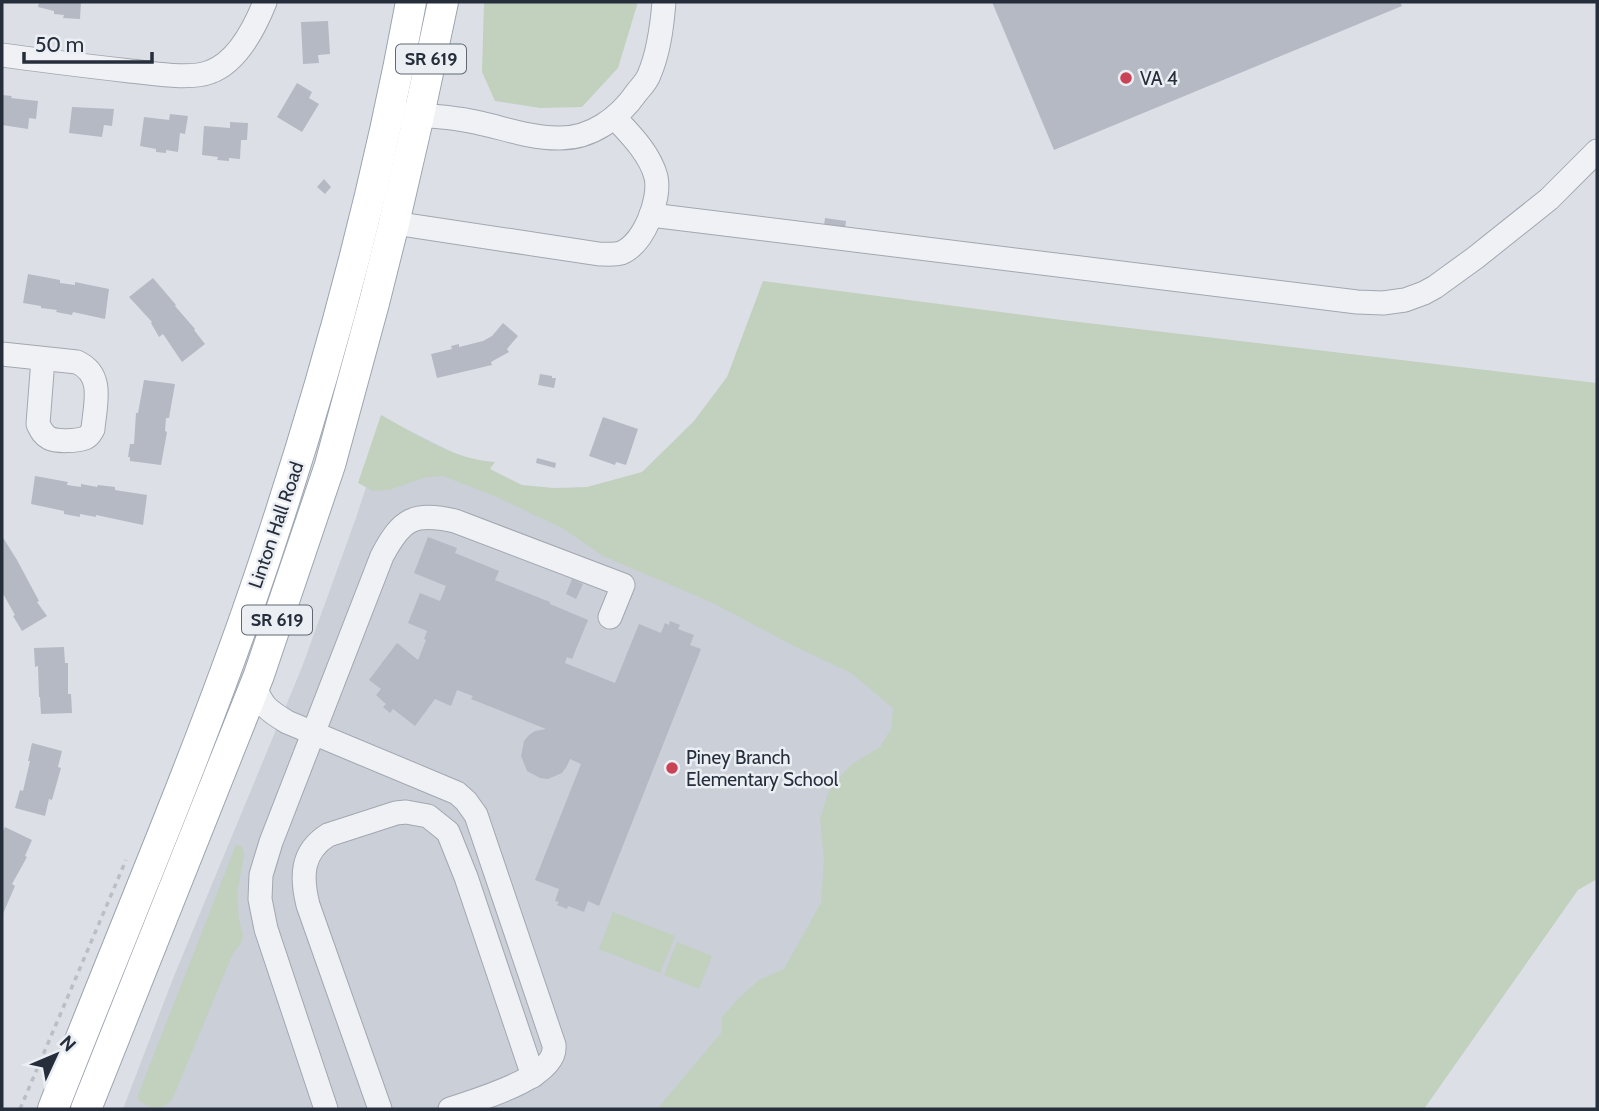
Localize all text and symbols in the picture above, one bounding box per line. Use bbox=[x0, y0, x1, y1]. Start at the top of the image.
scale bar bbox=[24, 21, 152, 65]
text: 50 m bbox=[35, 32, 84, 57]
road number: SR 619 bbox=[396, 44, 466, 74]
place label: VA 4 bbox=[1140, 67, 1178, 90]
marker: VA 4 bbox=[1118, 70, 1134, 86]
street label: Linton Hall Road bbox=[244, 459, 308, 591]
road number: SR 619 bbox=[242, 606, 312, 634]
place label: Piney Branch Elementary School bbox=[686, 746, 839, 791]
marker: Piney Branch Elementary School bbox=[664, 760, 680, 776]
north arrow bbox=[21, 1020, 91, 1090]
text: N bbox=[55, 1031, 81, 1056]

